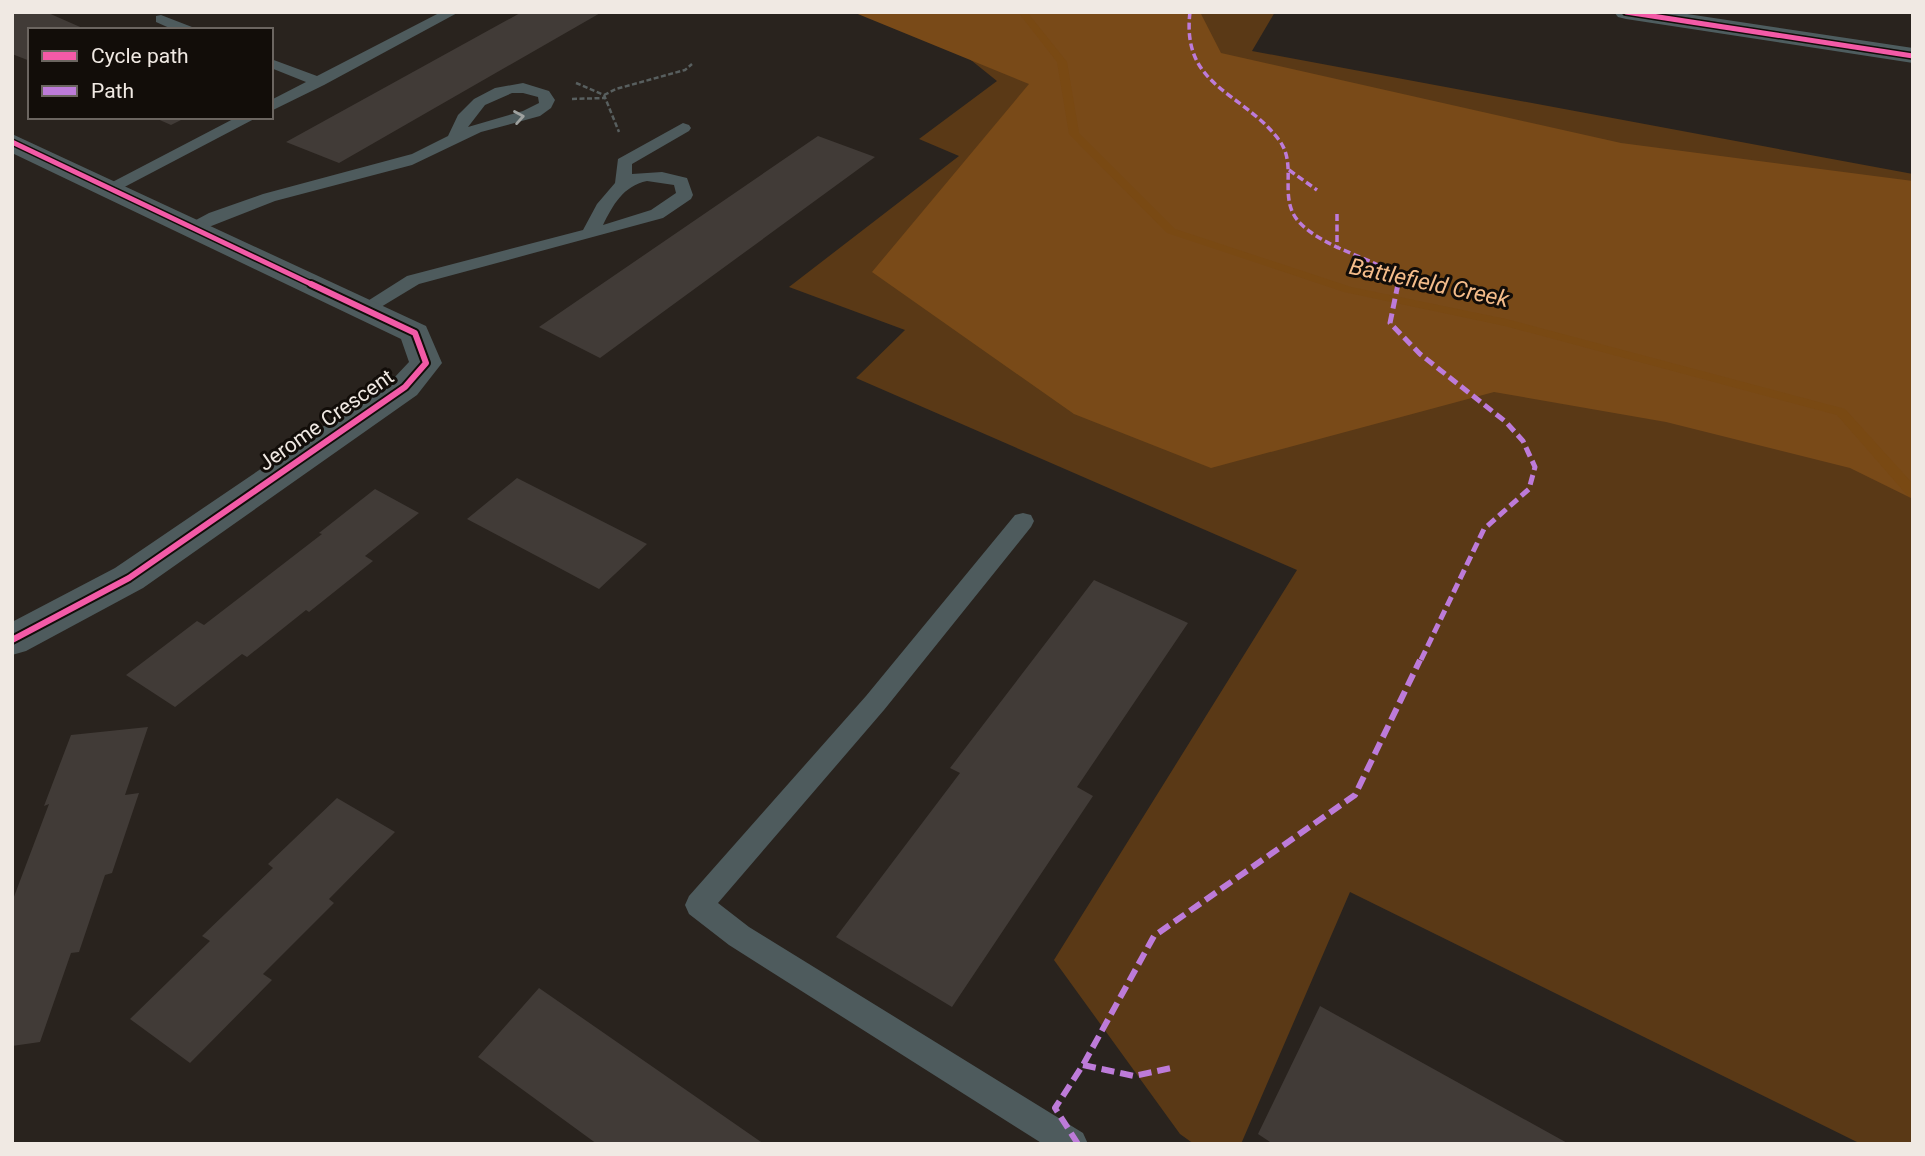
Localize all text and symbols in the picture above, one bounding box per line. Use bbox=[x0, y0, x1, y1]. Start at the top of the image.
legend bbox=[28, 28, 273, 119]
text: Cycle path bbox=[91, 44, 189, 68]
text: Path bbox=[91, 79, 134, 103]
one-way arrow bbox=[513, 111, 525, 126]
water label: Battlefield Creek bbox=[1347, 253, 1512, 313]
street label: Jerome Crescent bbox=[254, 364, 398, 476]

